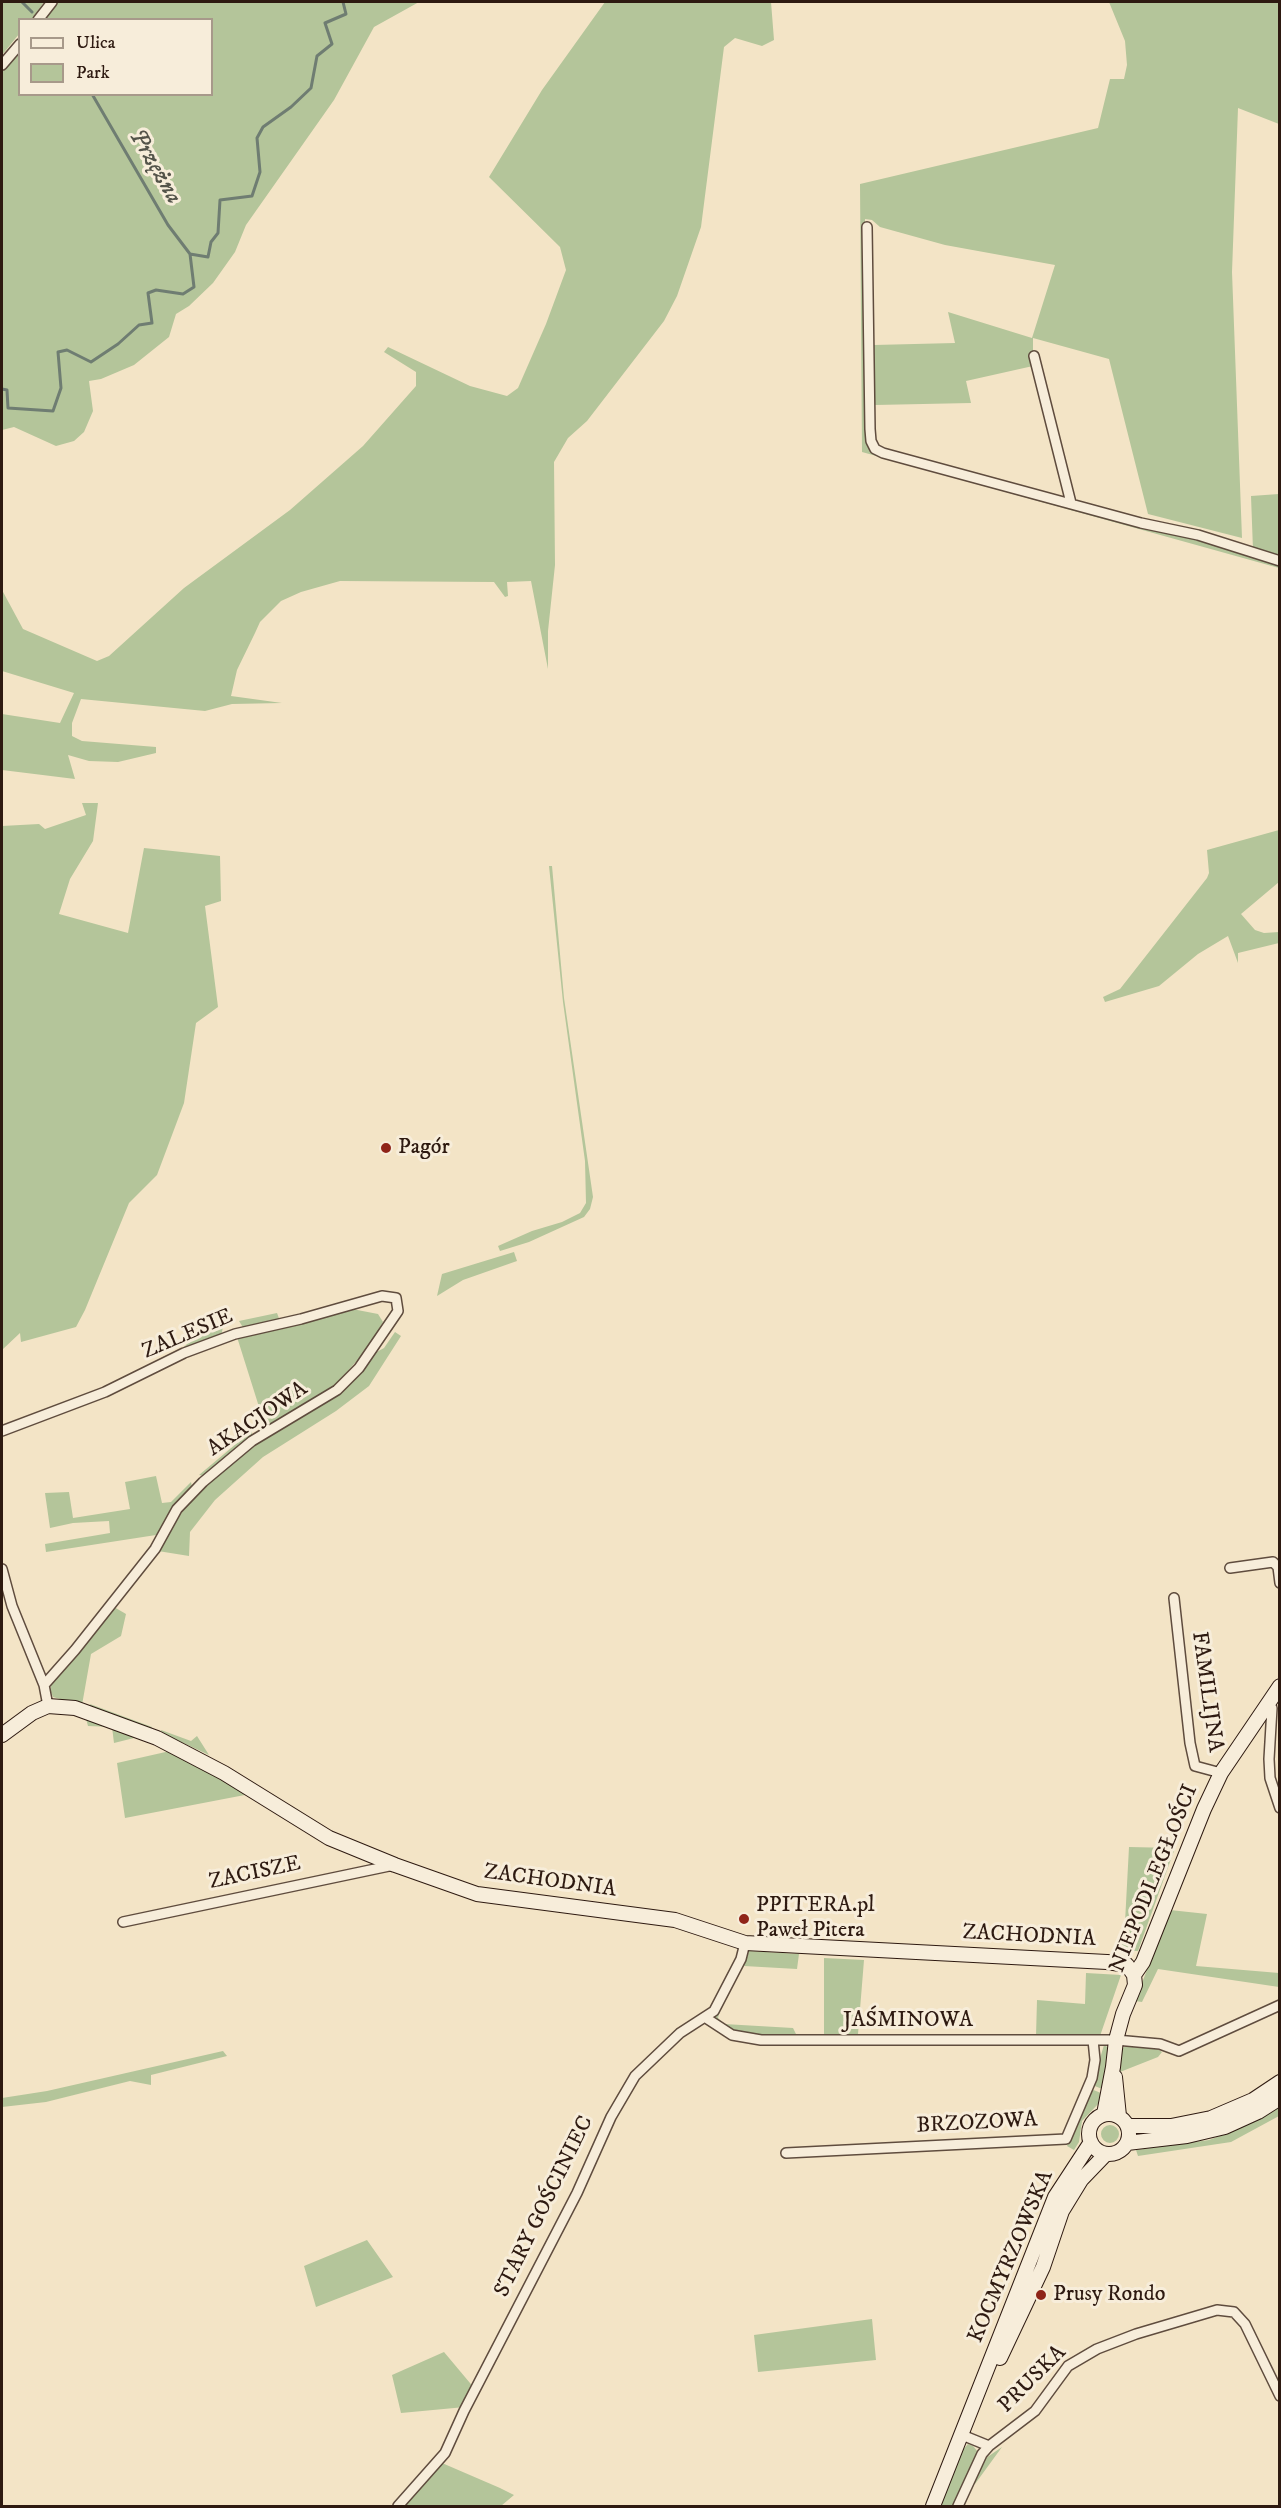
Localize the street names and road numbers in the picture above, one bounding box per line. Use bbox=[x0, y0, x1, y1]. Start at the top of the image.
street label: ZALESIE bbox=[139, 1304, 237, 1366]
street label: AKACJOWA bbox=[203, 1377, 313, 1463]
street label: FAMILIJNA bbox=[1184, 1630, 1228, 1754]
street label: NIEPODLEGŁOŚCI bbox=[1105, 1781, 1205, 1977]
street label: ZACISZE bbox=[207, 1851, 303, 1897]
street label: ZACHODNIA bbox=[482, 1860, 618, 1904]
street label: ZACHODNIA bbox=[962, 1920, 1096, 1954]
street label: JAŚMINOWA bbox=[843, 2008, 973, 2034]
street label: BRZOZOWA bbox=[916, 2108, 1038, 2140]
street label: STARY GOŚCINIEC bbox=[490, 2112, 600, 2302]
street label: KOCMYRZOWSKA bbox=[964, 2167, 1060, 2347]
street label: PRUSKA bbox=[994, 2341, 1072, 2419]

